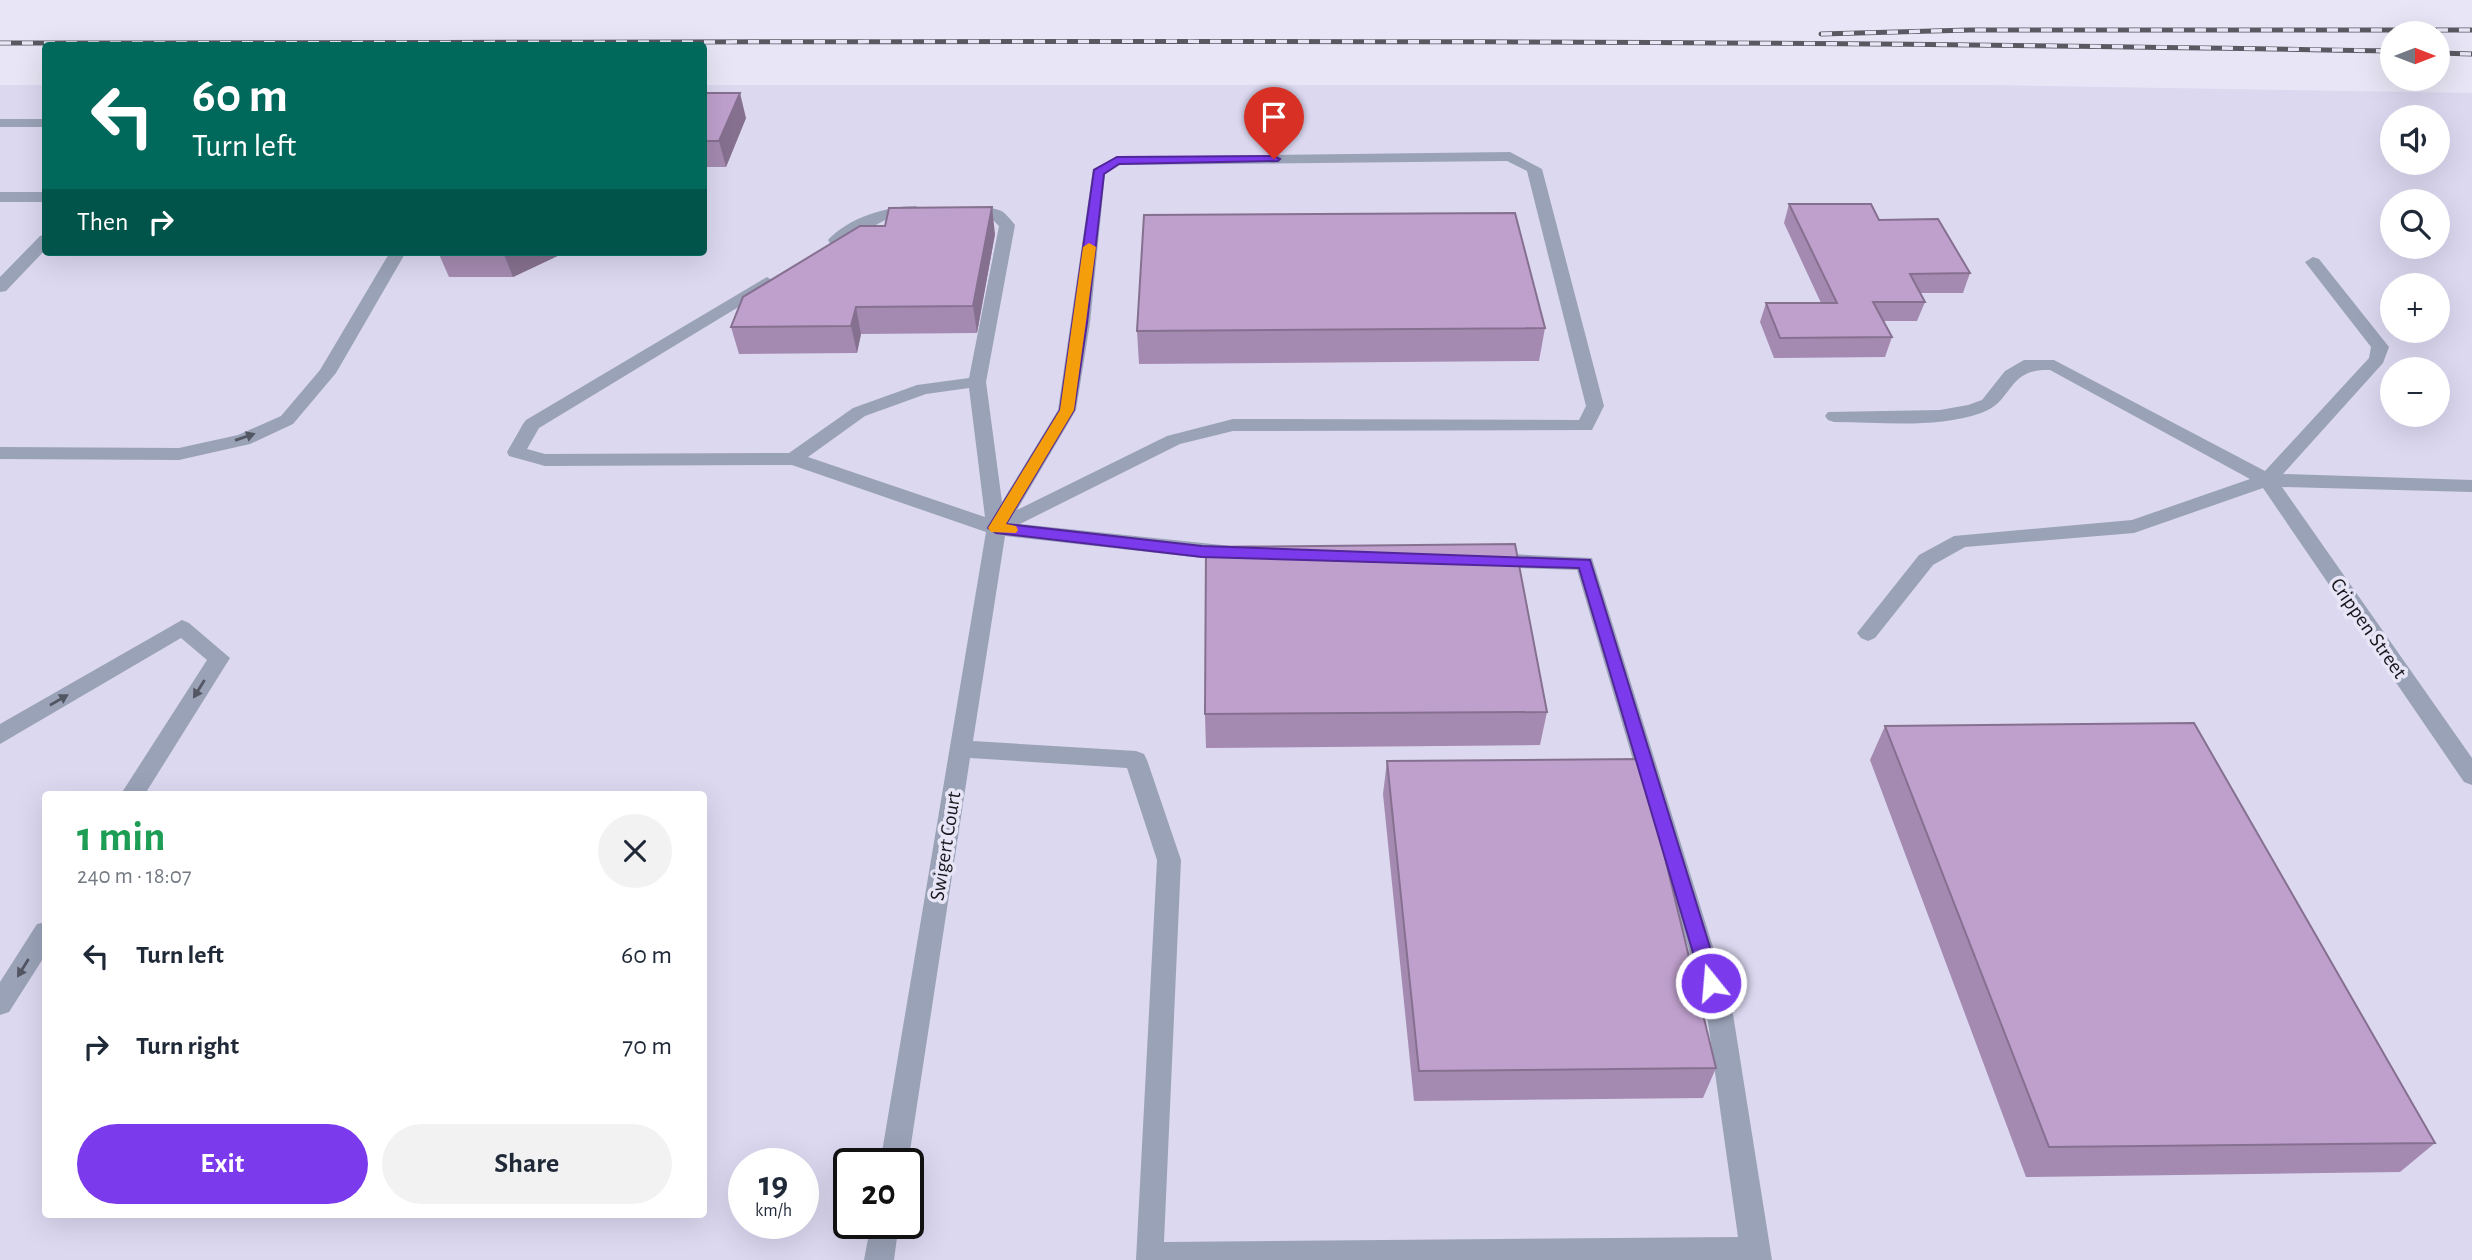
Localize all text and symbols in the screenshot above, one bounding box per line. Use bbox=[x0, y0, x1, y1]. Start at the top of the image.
north arrow bbox=[2380, 21, 2450, 91]
map controls bbox=[2380, 21, 2450, 427]
icon: left bbox=[77, 70, 168, 161]
text: 60 m bbox=[192, 72, 288, 121]
pin bbox=[1244, 87, 1304, 159]
icon: arrive bbox=[1255, 98, 1293, 136]
button: sound bbox=[2380, 105, 2450, 175]
text: Turn left bbox=[192, 130, 296, 162]
button: search bbox=[2380, 189, 2450, 259]
icon: right bbox=[142, 203, 180, 241]
text: Then bbox=[77, 209, 128, 235]
button: + bbox=[2380, 273, 2450, 343]
button: − bbox=[2380, 357, 2450, 427]
one-way arrow bbox=[235, 431, 256, 442]
street label: Crippen Street bbox=[2326, 574, 2411, 683]
one-way arrow bbox=[193, 680, 206, 699]
one-way arrow bbox=[49, 694, 68, 707]
street label: Swigert Court bbox=[926, 790, 965, 902]
button: close bbox=[598, 814, 672, 888]
text: 1 min bbox=[77, 816, 166, 858]
text: 240 m · 18:07 bbox=[77, 865, 192, 888]
icon: left bbox=[77, 937, 115, 975]
text: Turn left bbox=[136, 942, 224, 968]
text: 60 m bbox=[621, 942, 672, 968]
position arrow bbox=[1674, 946, 1748, 1020]
one-way arrow bbox=[16, 958, 29, 977]
icon: right bbox=[77, 1028, 115, 1066]
text: Turn right bbox=[136, 1033, 239, 1059]
text: 70 m bbox=[622, 1033, 672, 1059]
button: Exit bbox=[77, 1124, 368, 1204]
button: Share bbox=[382, 1124, 672, 1204]
speed limit sign: 20 bbox=[833, 1148, 924, 1239]
text: 19 bbox=[759, 1167, 788, 1202]
text: km/h bbox=[755, 1202, 792, 1220]

